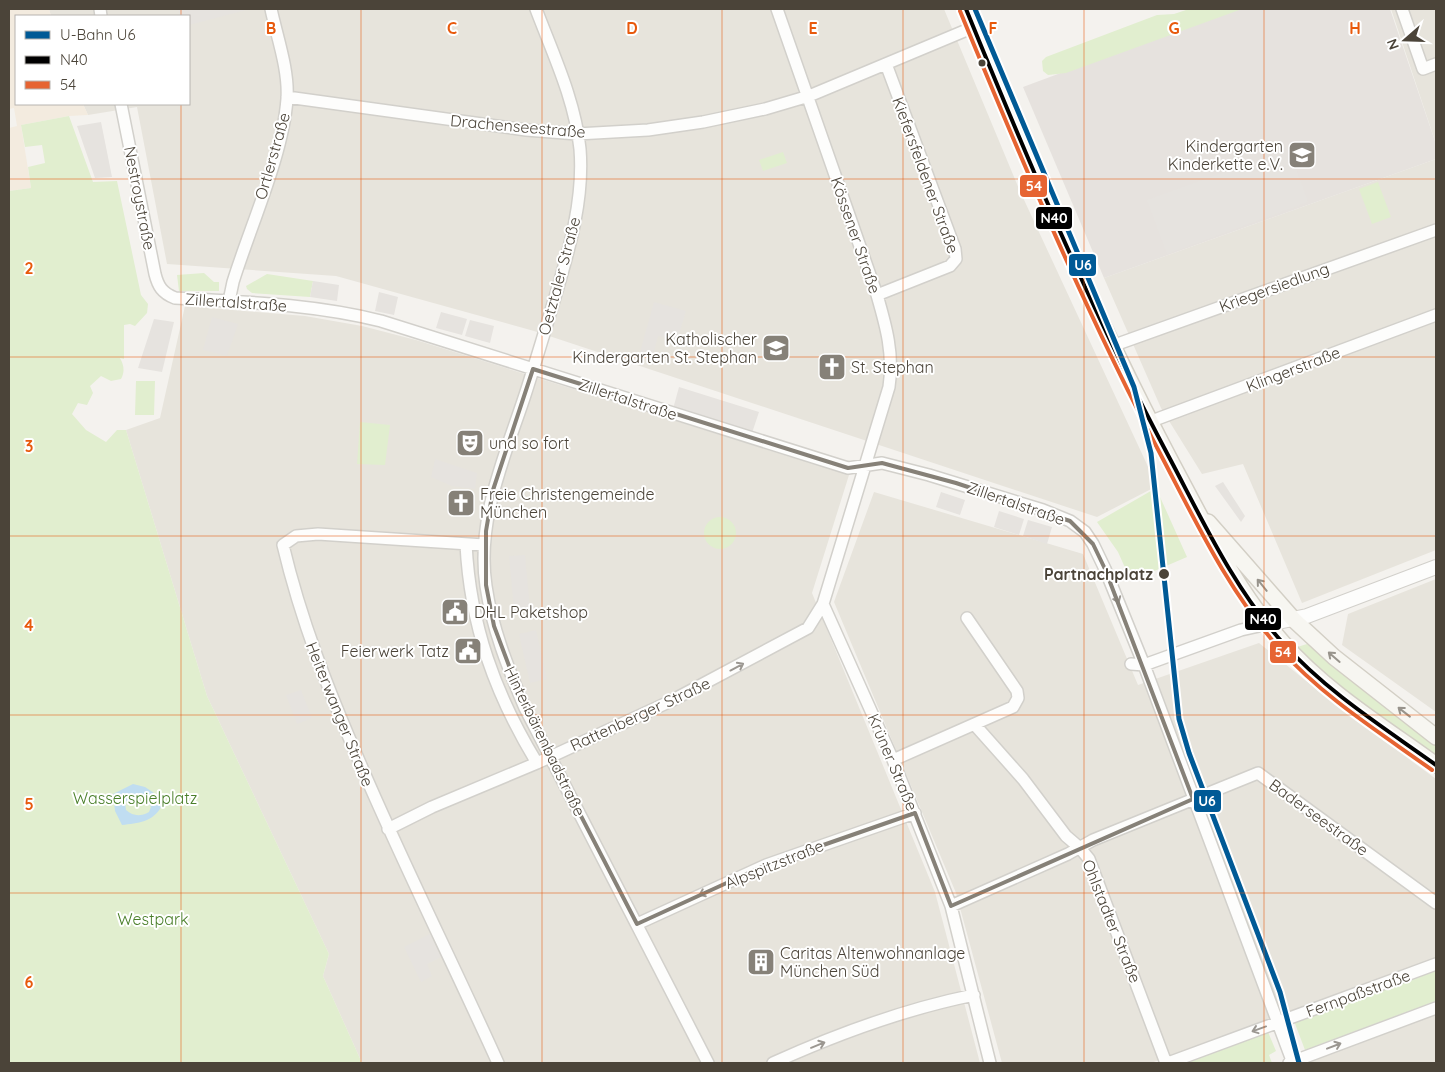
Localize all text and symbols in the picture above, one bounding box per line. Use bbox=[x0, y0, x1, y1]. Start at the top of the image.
legend bbox=[15, 15, 190, 105]
north arrow bbox=[1380, 15, 1430, 65]
text: B bbox=[266, 18, 276, 38]
text: C bbox=[447, 18, 457, 38]
text: D bbox=[626, 18, 638, 38]
text: E bbox=[808, 18, 818, 38]
text: F bbox=[989, 18, 998, 38]
text: G bbox=[1168, 18, 1180, 38]
text: H bbox=[1349, 18, 1361, 38]
text: U-Bahn U6 bbox=[60, 25, 135, 44]
text: N bbox=[1383, 37, 1403, 52]
text: N40 bbox=[60, 50, 88, 69]
unlabelled marker bbox=[977, 58, 987, 68]
text: 54 bbox=[60, 75, 76, 94]
street label: Kiefersfeldener Straße bbox=[888, 94, 964, 256]
street label: Ortlerstraße bbox=[250, 110, 294, 202]
street label: Drachenseestraße bbox=[450, 110, 586, 142]
place label: Kindergarten Kinderkette e.V. bbox=[1168, 136, 1283, 174]
school or university icon: Kindergarten Kinderkette e.V. bbox=[1287, 140, 1317, 170]
street label: Nestroystraße bbox=[120, 144, 160, 252]
street label: Kössener Straße bbox=[827, 174, 885, 296]
line badge: 54 bbox=[1019, 174, 1048, 198]
text: 54 bbox=[1026, 177, 1042, 195]
line badge: N40 bbox=[1035, 206, 1073, 230]
text: N40 bbox=[1040, 209, 1068, 227]
street label: Oetztaler Straße bbox=[534, 215, 584, 337]
line badge: U6 bbox=[1068, 253, 1097, 277]
text: U6 bbox=[1074, 256, 1092, 274]
text: 2 bbox=[24, 258, 34, 278]
street label: Kriegersiedlung bbox=[1216, 258, 1332, 316]
street label: Zillertalstraße bbox=[184, 288, 288, 316]
place label: Katholischer Kindergarten St. Stephan bbox=[572, 329, 757, 367]
school or university icon: Katholischer Kindergarten St. Stephan bbox=[761, 333, 791, 363]
street label: Klingerstraße bbox=[1243, 342, 1343, 396]
church icon: St. Stephan bbox=[817, 352, 847, 382]
place label: St. Stephan bbox=[851, 357, 934, 377]
street label: Zillertalstraße bbox=[576, 374, 680, 424]
theatre icon: und so fort bbox=[455, 428, 485, 458]
place label: und so fort bbox=[489, 433, 569, 453]
text: 3 bbox=[25, 436, 33, 456]
street label: Zillertalstraße bbox=[964, 477, 1068, 529]
place label: Freie Christengemeinde München bbox=[480, 484, 655, 522]
church icon: Freie Christengemeinde München bbox=[446, 488, 476, 518]
place label: Partnachplatz bbox=[1044, 564, 1153, 584]
marker: Partnachplatz bbox=[1157, 567, 1171, 581]
one-way arrow bbox=[1256, 579, 1267, 592]
one-way arrow bbox=[1112, 588, 1121, 604]
public building icon: DHL Paketshop bbox=[440, 597, 470, 627]
place label: DHL Paketshop bbox=[474, 602, 588, 622]
line badge: N40 bbox=[1244, 607, 1282, 631]
text: N40 bbox=[1249, 610, 1277, 628]
text: 4 bbox=[24, 615, 34, 635]
public building icon: Feierwerk Tatz bbox=[453, 636, 483, 666]
street label: Heiterwanger Straße bbox=[302, 639, 378, 789]
line badge: 54 bbox=[1269, 640, 1297, 664]
place label: Feierwerk Tatz bbox=[341, 641, 449, 661]
text: 54 bbox=[1275, 643, 1291, 661]
one-way arrow bbox=[1328, 652, 1341, 663]
one-way arrow bbox=[729, 662, 744, 672]
street label: Hinterbärenbadstraße bbox=[500, 663, 590, 819]
street label: Rattenberger Straße bbox=[567, 673, 713, 755]
one-way arrow bbox=[1398, 707, 1411, 718]
street label: Krüner Straße bbox=[864, 710, 922, 814]
street label: Baderseestraße bbox=[1265, 774, 1373, 860]
park label: Wasserspielplatz bbox=[73, 788, 197, 808]
line badge: U6 bbox=[1193, 789, 1222, 813]
text: U6 bbox=[1198, 792, 1216, 810]
text: 5 bbox=[24, 794, 34, 814]
street label: Alpspitzstraße bbox=[722, 835, 826, 893]
street label: Ohlstadter Straße bbox=[1078, 856, 1146, 986]
one-way arrow bbox=[699, 888, 714, 898]
park label: Westpark bbox=[117, 909, 189, 929]
place label: Caritas Altenwohnanlage München Süd bbox=[780, 943, 965, 981]
building icon: Caritas Altenwohnanlage München Süd bbox=[746, 947, 776, 977]
street label: Fernpaßstraße bbox=[1303, 965, 1413, 1021]
text: 6 bbox=[25, 972, 34, 992]
one-way arrow bbox=[1252, 1025, 1267, 1034]
one-way arrow bbox=[810, 1039, 825, 1049]
one-way arrow bbox=[1326, 1041, 1342, 1050]

